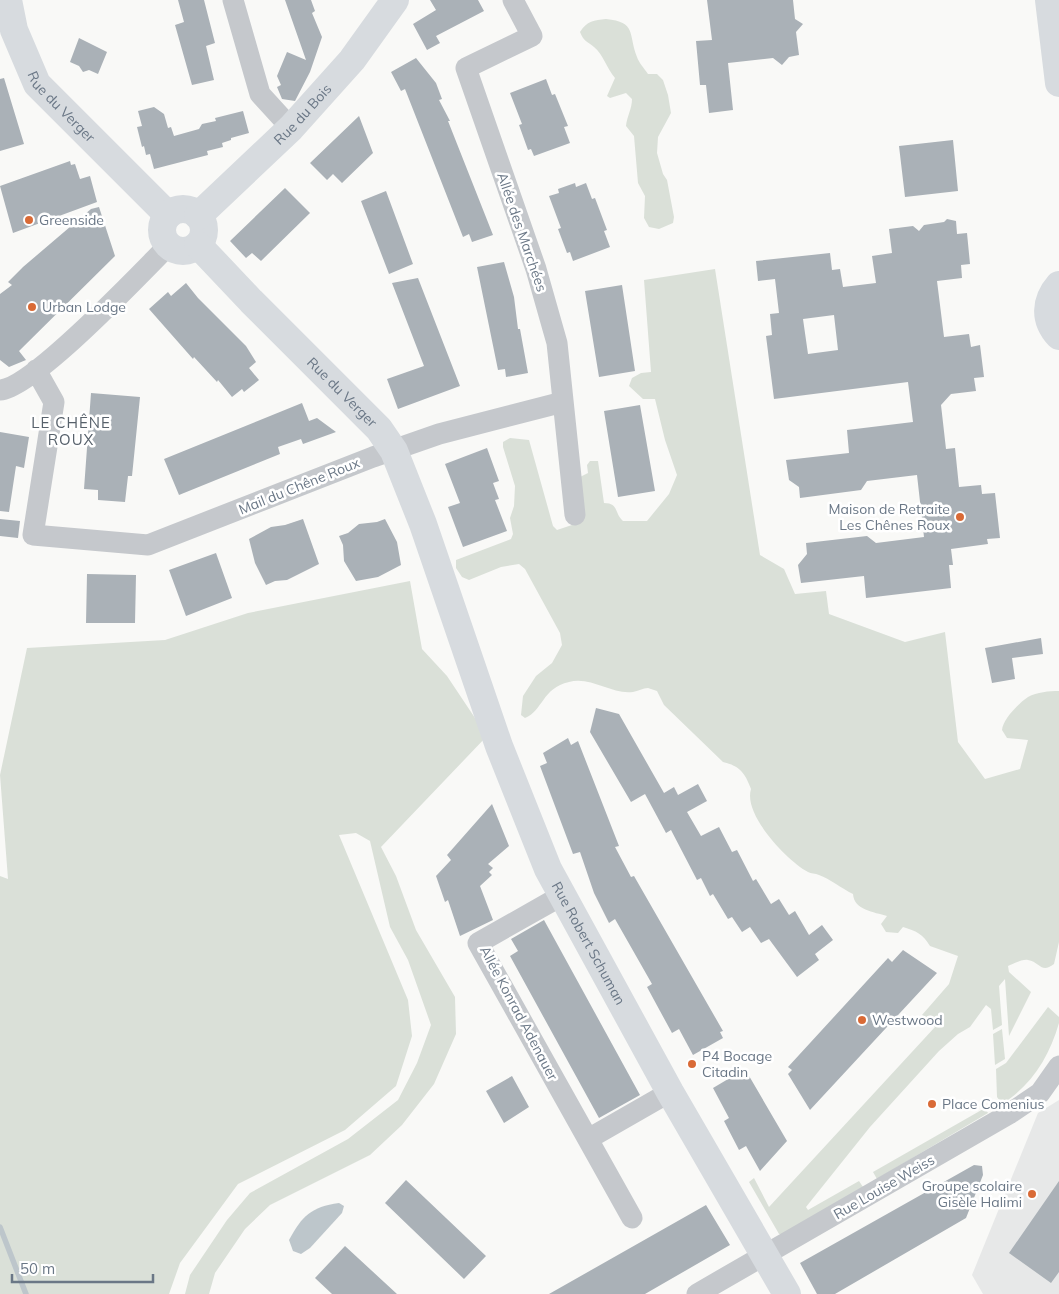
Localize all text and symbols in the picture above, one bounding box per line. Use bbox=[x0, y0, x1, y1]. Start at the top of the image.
street label: Rue du Verger bbox=[24, 68, 100, 147]
street label: Rue du Bois bbox=[270, 80, 335, 149]
street label: Allée des Marchées bbox=[493, 170, 551, 294]
place label: Greenside bbox=[39, 211, 104, 229]
marker: Greenside bbox=[23, 214, 35, 226]
place label: Urban Lodge bbox=[42, 298, 126, 316]
marker: Urban Lodge bbox=[26, 301, 38, 313]
street label: Rue du Verger bbox=[303, 353, 382, 432]
district label: LE CHÊNE ROUX bbox=[31, 413, 111, 449]
street label: Mail du Chêne Roux bbox=[236, 453, 363, 518]
place label: Maison de Retraite Les Chênes Roux bbox=[829, 500, 951, 534]
marker: Maison de Retraite Les Chênes Roux bbox=[954, 511, 966, 523]
street label: Rue Robert Schuman bbox=[548, 879, 630, 1008]
street label: Allée Konrad Adenauer bbox=[476, 943, 563, 1084]
place label: Westwood bbox=[872, 1011, 943, 1029]
marker: Westwood bbox=[856, 1014, 868, 1026]
place label: P4 Bocage Citadin bbox=[702, 1047, 772, 1081]
marker: P4 Bocage Citadin bbox=[686, 1058, 698, 1070]
place label: Place Comenius bbox=[942, 1095, 1045, 1113]
marker: Place Comenius bbox=[926, 1098, 938, 1110]
street label: Rue Louise Weiss bbox=[830, 1151, 938, 1223]
place label: Groupe scolaire Gisèle Halimi bbox=[922, 1177, 1022, 1211]
marker: Groupe scolaire Gisèle Halimi bbox=[1026, 1188, 1038, 1200]
scale bar bbox=[12, 1252, 154, 1284]
text: 50 m bbox=[20, 1259, 55, 1278]

